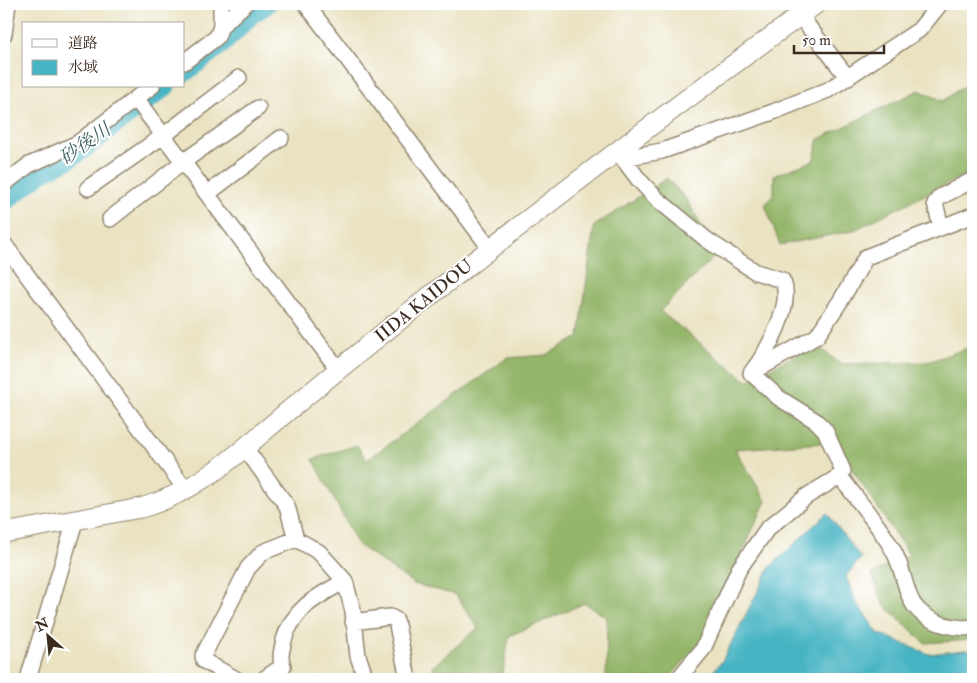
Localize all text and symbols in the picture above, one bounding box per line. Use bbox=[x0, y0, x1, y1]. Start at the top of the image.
legend bbox=[22, 22, 185, 88]
scale bar bbox=[794, 22, 884, 54]
text: 50 m bbox=[802, 31, 831, 50]
text: 道路 bbox=[68, 34, 98, 53]
text: 水域 bbox=[68, 58, 98, 77]
water label: 砂後川 bbox=[55, 117, 117, 170]
street label: IIDA KAIDOU bbox=[370, 254, 478, 348]
north arrow bbox=[22, 610, 72, 660]
text: N bbox=[32, 614, 52, 636]

